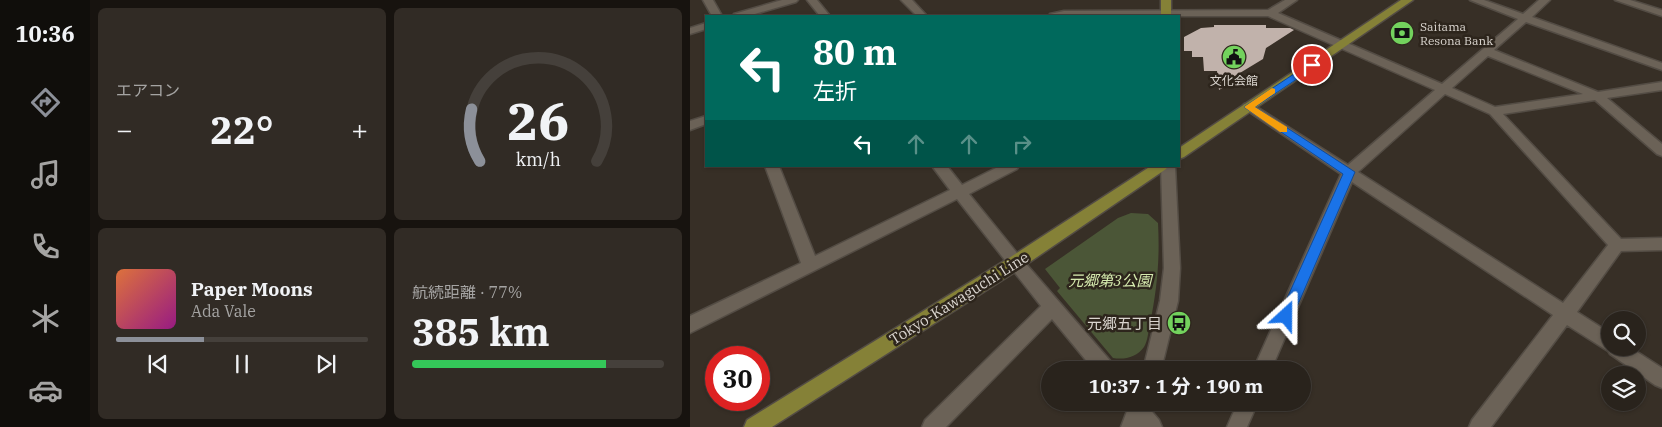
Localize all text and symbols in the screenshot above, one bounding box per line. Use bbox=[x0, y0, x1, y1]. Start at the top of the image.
text: 10:36 bbox=[15, 19, 75, 48]
place label: Saitama Resona Bank bbox=[1420, 19, 1493, 48]
bank icon: Saitama Resona Bank bbox=[1389, 20, 1415, 46]
text: 80 m bbox=[813, 29, 897, 75]
icon: left bbox=[730, 35, 795, 100]
public building icon: 文化会館 bbox=[1221, 44, 1247, 70]
pin bbox=[1291, 44, 1333, 86]
icon: arrive bbox=[1298, 51, 1326, 79]
place label: 文化会館 bbox=[1210, 73, 1258, 88]
text: 左折 bbox=[813, 76, 857, 105]
text: エアコン bbox=[116, 80, 180, 100]
icon: directions bbox=[28, 85, 63, 120]
text: 26 bbox=[507, 87, 569, 154]
text: 22° bbox=[210, 105, 274, 154]
text: − bbox=[116, 111, 133, 148]
text: + bbox=[351, 111, 368, 148]
icon: left bbox=[849, 130, 877, 158]
icon: ahead bbox=[902, 130, 930, 158]
icon: ahead bbox=[955, 130, 983, 158]
icon: right bbox=[1008, 130, 1036, 158]
text: km/h bbox=[515, 148, 561, 171]
icon: music bbox=[28, 157, 63, 192]
icon: phone bbox=[28, 229, 63, 264]
street label: Tokyo-Kawaguchi Line bbox=[886, 247, 1032, 349]
park label: 元郷第3公園 bbox=[1068, 271, 1154, 290]
text: Paper Moons bbox=[191, 277, 313, 301]
text: 航続距離 · 77% bbox=[412, 282, 522, 302]
position arrow bbox=[1259, 289, 1311, 341]
icon: climate bbox=[28, 301, 63, 336]
text: Ada Vale bbox=[191, 301, 256, 321]
text: 385 km bbox=[412, 307, 550, 356]
bus stop icon: 元郷五丁目 bbox=[1166, 310, 1192, 336]
map controls bbox=[1601, 311, 1646, 411]
button: search bbox=[1601, 311, 1646, 356]
place label: 元郷五丁目 bbox=[1087, 314, 1162, 333]
speed limit sign: 30 bbox=[705, 346, 770, 411]
icon: previous bbox=[144, 350, 172, 378]
icon: pause bbox=[228, 350, 256, 378]
icon: next bbox=[312, 350, 340, 378]
button: layers bbox=[1601, 366, 1646, 411]
icon: car bbox=[28, 373, 63, 408]
text: 10:37 · 1 分 · 190 m bbox=[1089, 374, 1263, 398]

